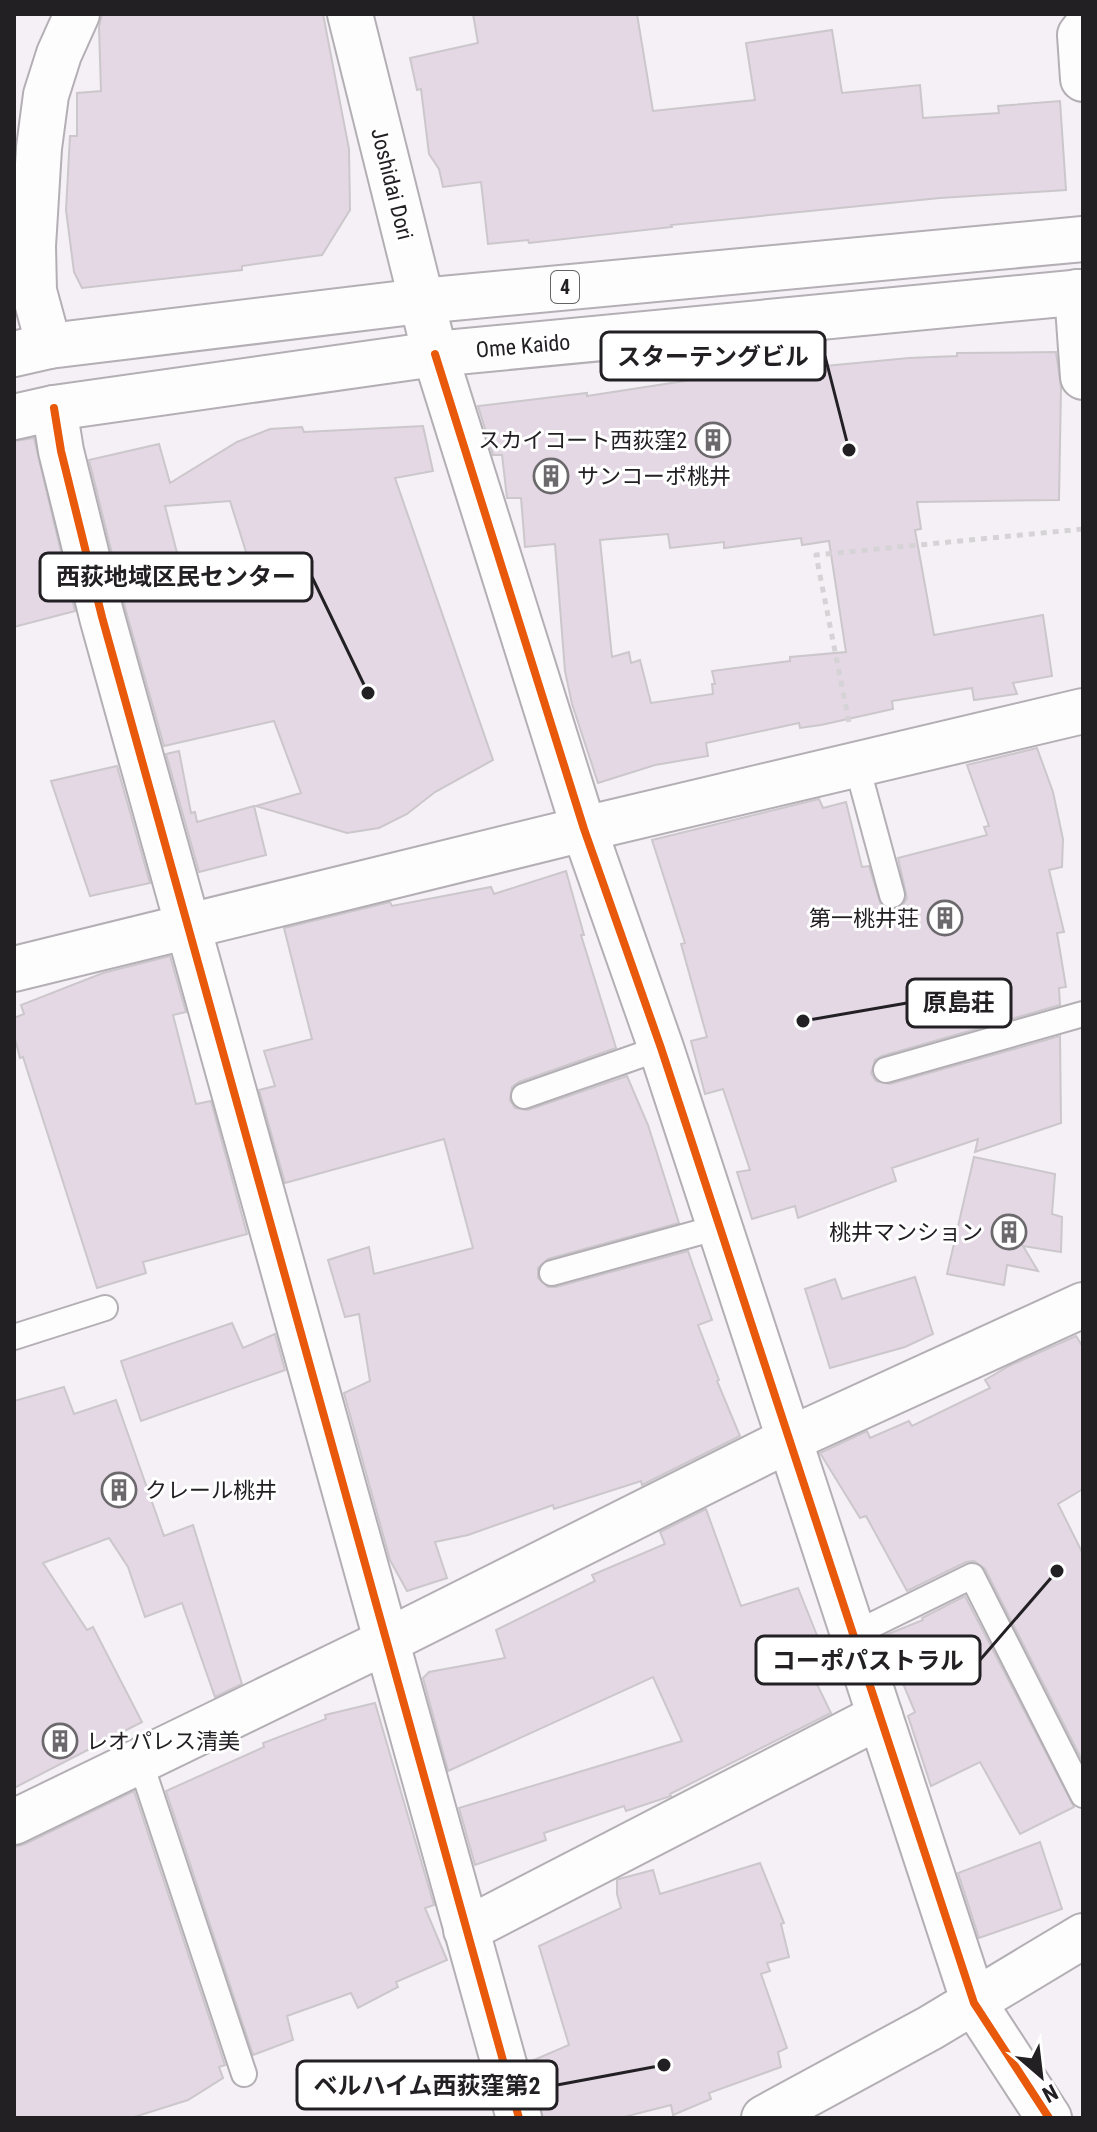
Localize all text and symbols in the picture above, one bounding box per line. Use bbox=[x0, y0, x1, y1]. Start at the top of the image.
street label: Joshidai Dori bbox=[366, 126, 418, 242]
road number: 4 bbox=[551, 271, 579, 303]
street label: Ome Kaido bbox=[475, 329, 571, 363]
callout: スターテングビル bbox=[601, 332, 825, 380]
text: スターテングビル bbox=[617, 343, 809, 371]
building icon: スカイコート西荻窪2 bbox=[694, 421, 732, 459]
place label: スカイコート西荻窪2 bbox=[478, 428, 687, 453]
building icon: サンコーポ桃井 bbox=[532, 457, 570, 495]
place label: サンコーポ桃井 bbox=[577, 464, 731, 489]
callout: 西荻地域区民センター bbox=[40, 553, 312, 601]
text: 西荻地域区民センター bbox=[56, 563, 296, 591]
building icon: 第一桃井荘 bbox=[926, 899, 964, 937]
place label: 第一桃井荘 bbox=[809, 906, 919, 931]
callout: 原島荘 bbox=[907, 979, 1011, 1027]
text: 原島荘 bbox=[923, 989, 995, 1017]
building icon: 桃井マンション bbox=[990, 1213, 1028, 1251]
place label: 桃井マンション bbox=[829, 1220, 983, 1245]
building icon: クレール桃井 bbox=[100, 1471, 138, 1509]
place label: クレール桃井 bbox=[145, 1478, 277, 1503]
callout: コーポパストラル bbox=[756, 1636, 980, 1684]
text: コーポパストラル bbox=[772, 1647, 964, 1675]
building icon: レオパレス清美 bbox=[41, 1722, 79, 1760]
place label: レオパレス清美 bbox=[86, 1729, 240, 1754]
north arrow bbox=[1001, 2036, 1081, 2116]
callout: ベルハイム西荻窪第2 bbox=[297, 2061, 557, 2109]
text: ベルハイム西荻窪第2 bbox=[313, 2072, 541, 2100]
text: N bbox=[1038, 2079, 1062, 2107]

